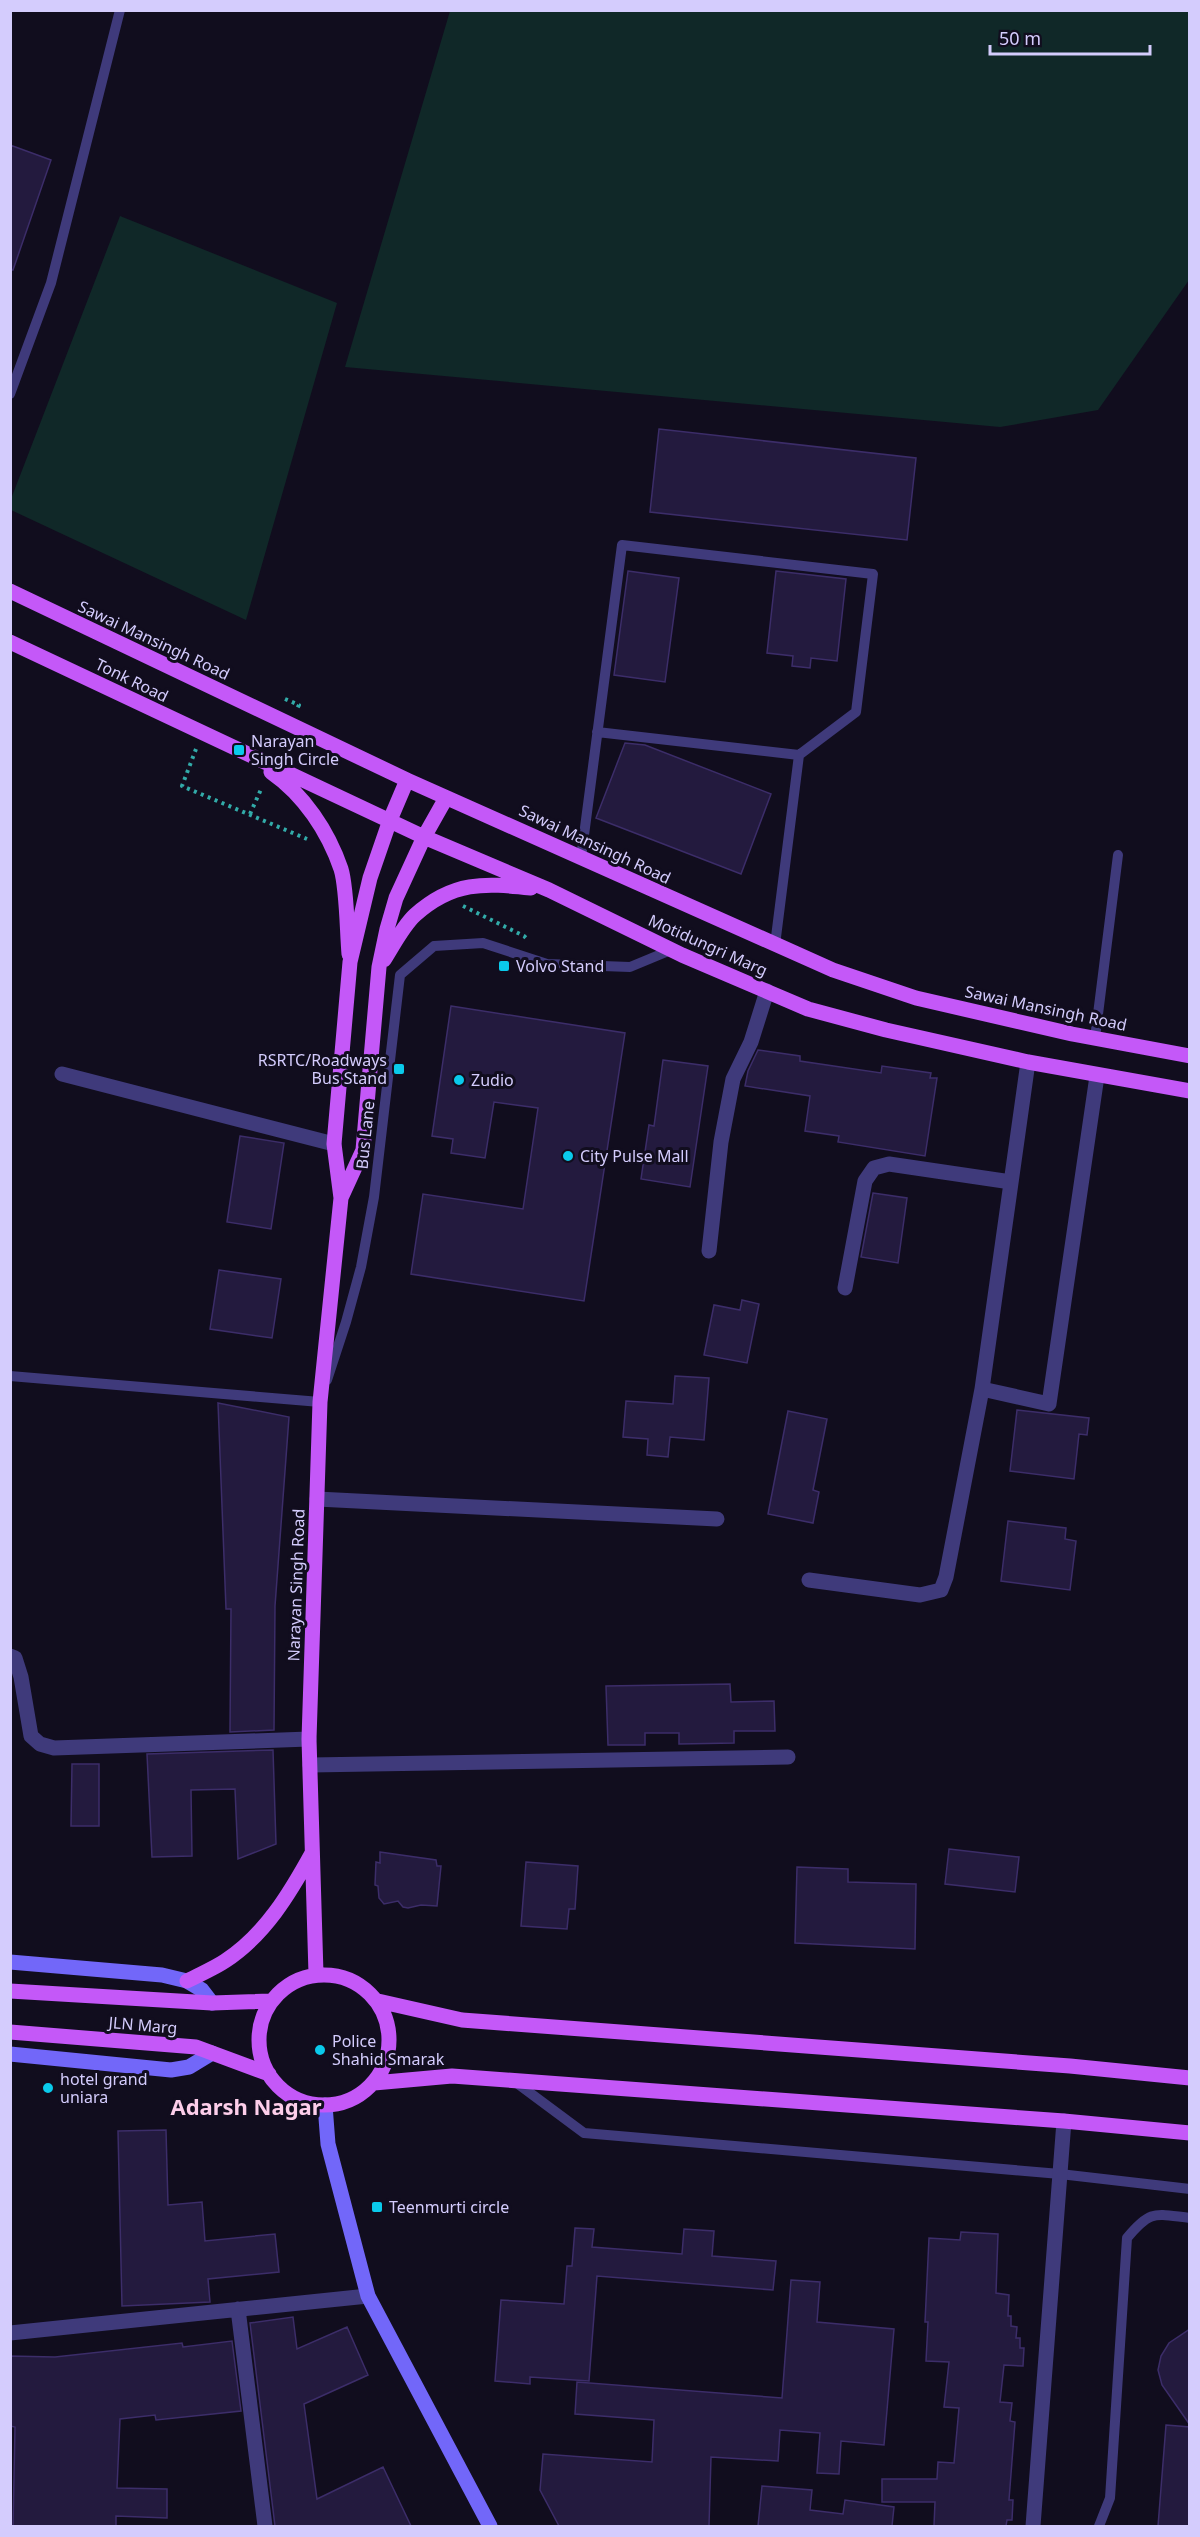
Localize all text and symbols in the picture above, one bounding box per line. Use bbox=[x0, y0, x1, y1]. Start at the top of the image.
scale bar bbox=[990, 18, 1150, 56]
text: 50 m bbox=[999, 26, 1041, 50]
street label: Sawai Mansingh Road bbox=[75, 595, 233, 685]
street label: Tonk Road bbox=[92, 653, 172, 707]
place label: Narayan Singh Circle bbox=[251, 730, 339, 770]
marker: Narayan Singh Circle bbox=[232, 743, 246, 757]
street label: Sawai Mansingh Road bbox=[516, 799, 674, 889]
street label: Motidungri Marg bbox=[645, 909, 771, 981]
place label: Volvo Stand bbox=[516, 955, 604, 977]
marker: Volvo Stand bbox=[497, 959, 511, 973]
street label: Sawai Mansingh Road bbox=[963, 980, 1129, 1036]
place label: RSRTC/Roadways Bus Stand bbox=[258, 1049, 387, 1089]
marker: RSRTC/Roadways Bus Stand bbox=[392, 1062, 406, 1076]
place label: Zudio bbox=[471, 1069, 514, 1091]
marker: Zudio bbox=[452, 1073, 466, 1087]
street label: Bus Lane bbox=[350, 1100, 380, 1170]
place label: City Pulse Mall bbox=[580, 1145, 689, 1167]
marker: City Pulse Mall bbox=[561, 1149, 575, 1163]
street label: Narayan Singh Road bbox=[282, 1508, 310, 1662]
street label: JLN Marg bbox=[106, 2011, 178, 2039]
place label: Police Shahid Smarak bbox=[332, 2030, 445, 2070]
marker: Police Shahid Smarak bbox=[313, 2043, 327, 2057]
place label: hotel grand uniara bbox=[60, 2068, 148, 2108]
marker: hotel grand uniara bbox=[41, 2081, 55, 2095]
district label: Adarsh Nagar bbox=[170, 2091, 322, 2121]
place label: Teenmurti circle bbox=[389, 2196, 509, 2218]
marker: Teenmurti circle bbox=[370, 2200, 384, 2214]

